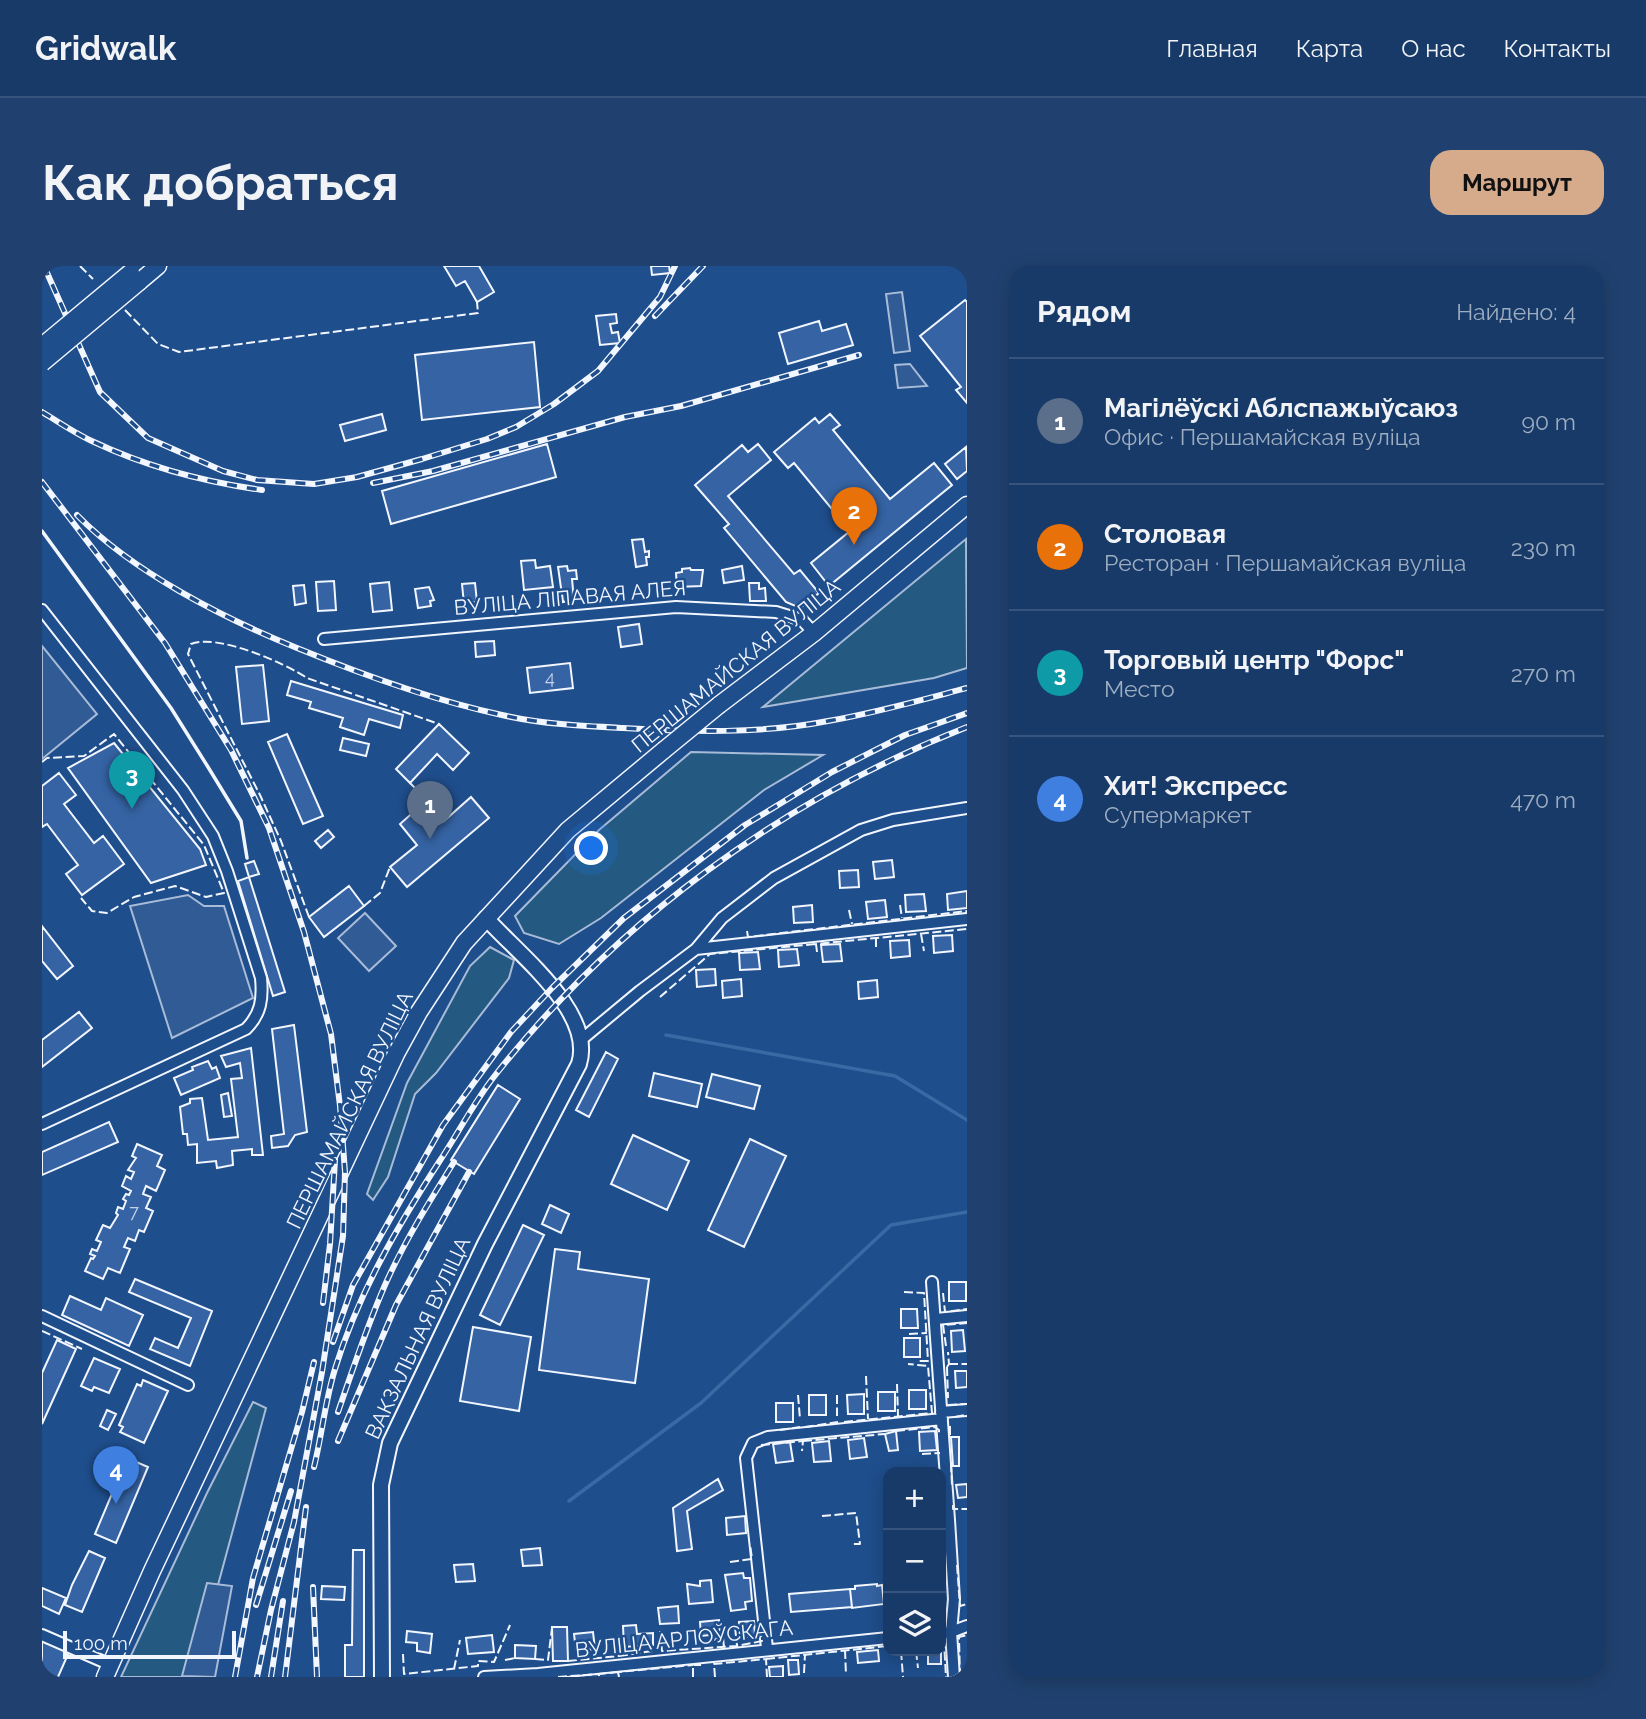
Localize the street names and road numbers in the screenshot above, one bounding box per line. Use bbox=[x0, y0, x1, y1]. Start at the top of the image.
street label: ПЕРШАМАЙСКАЯ ВУЛІЦА bbox=[626, 574, 845, 758]
street label: ВУЛІЦА ЛІПАВАЯ АЛЕЯ bbox=[453, 575, 687, 620]
street label: ПЕРШАМАЙСКАЯ ВУЛІЦА bbox=[281, 987, 418, 1233]
street label: ВАКЗАЛЬНАЯ ВУЛІЦА bbox=[360, 1233, 475, 1443]
street label: ВУЛІЦА АРЛОЎСКАГА bbox=[574, 1615, 794, 1662]

